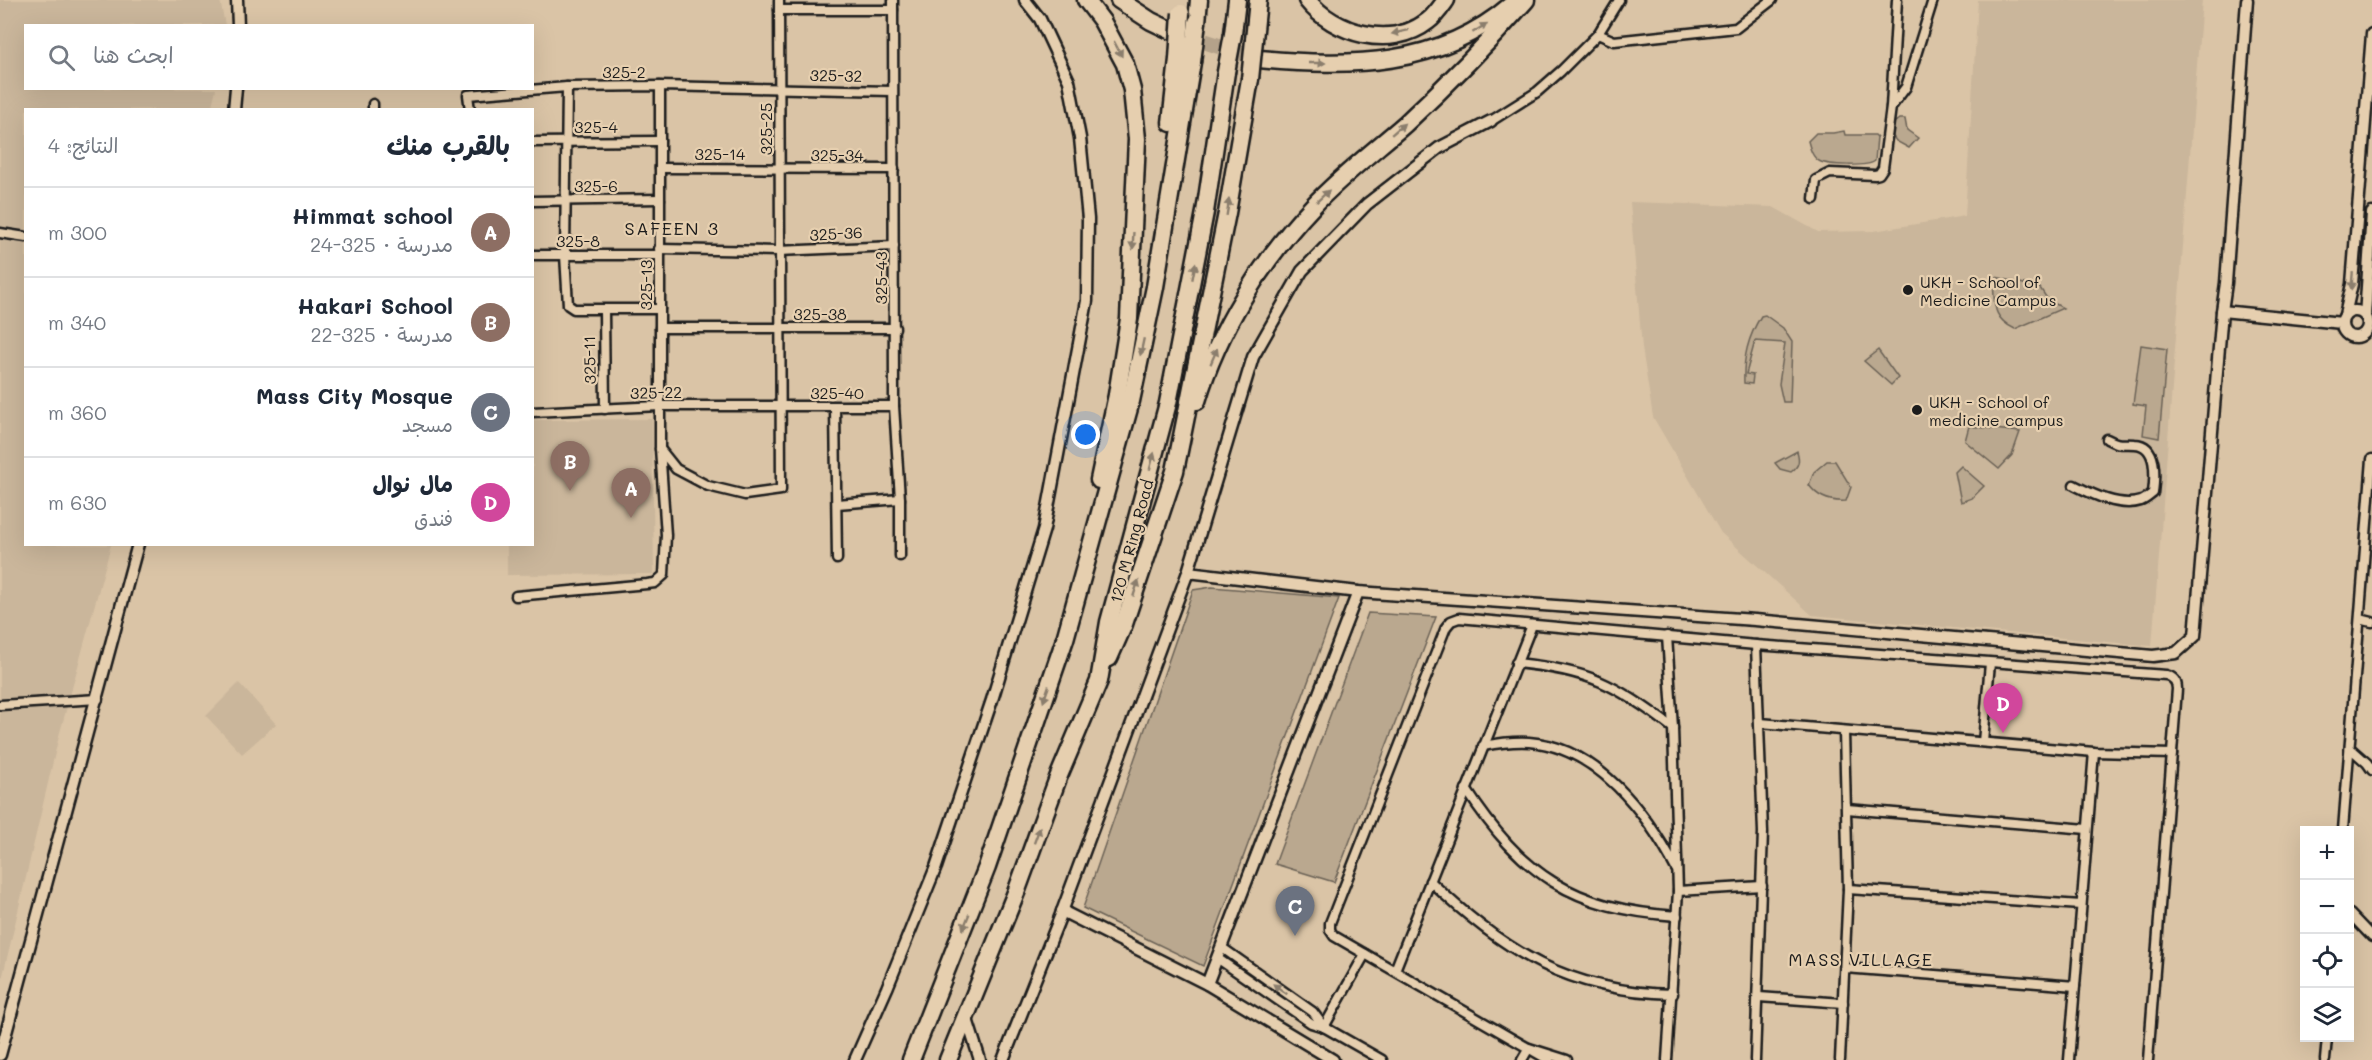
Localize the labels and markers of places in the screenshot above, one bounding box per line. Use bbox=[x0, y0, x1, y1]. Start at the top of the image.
place label: UKH - School of Medicine Campus bbox=[1920, 271, 2056, 310]
marker: UKH - School of Medicine Campus bbox=[1901, 283, 1915, 297]
place label: UKH - School of medicine campus bbox=[1929, 391, 2063, 430]
marker: UKH - School of medicine campus bbox=[1910, 403, 1924, 417]
pin: B bbox=[550, 442, 590, 491]
pin: A bbox=[612, 468, 650, 518]
pin: D bbox=[1984, 684, 2022, 733]
pin: C bbox=[1276, 886, 1314, 936]

